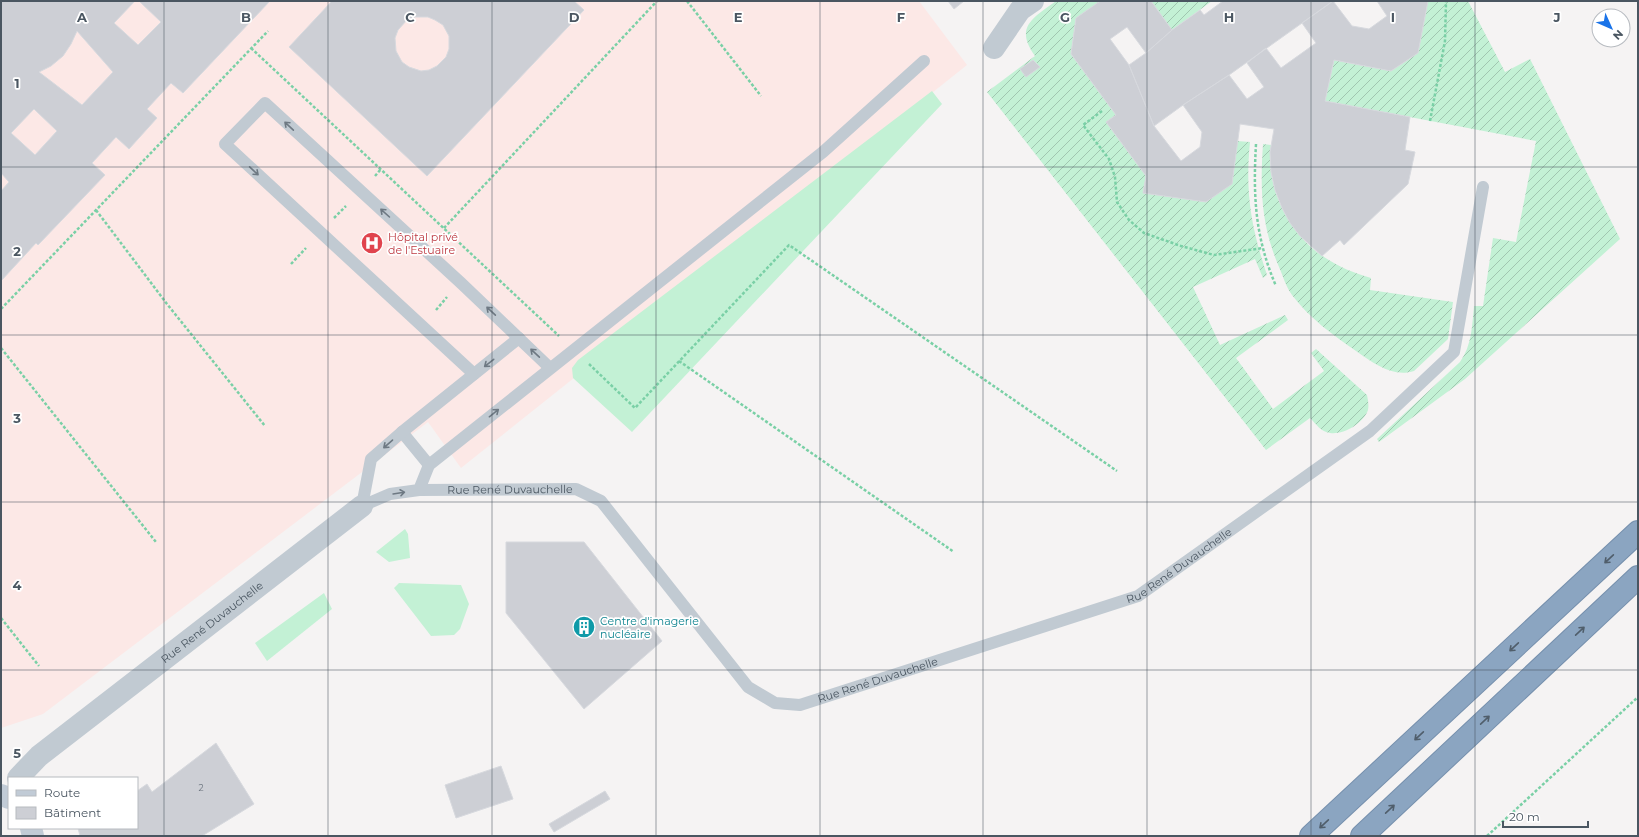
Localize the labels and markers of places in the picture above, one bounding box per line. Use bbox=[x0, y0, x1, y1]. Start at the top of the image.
hospital icon: Hôpital privé de l'Estuaire bbox=[359, 230, 385, 256]
place label: Hôpital privé de l'Estuaire bbox=[388, 230, 458, 257]
building icon: Centre d'imagerie nucléaire bbox=[571, 614, 597, 640]
place label: Centre d'imagerie nucléaire bbox=[600, 614, 699, 641]

